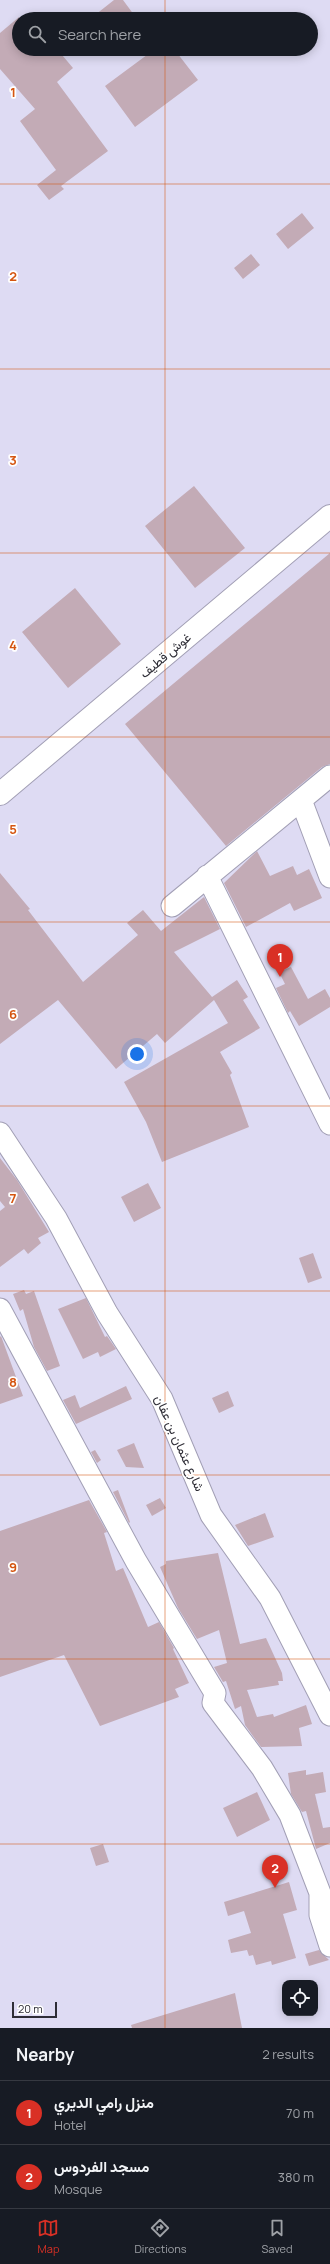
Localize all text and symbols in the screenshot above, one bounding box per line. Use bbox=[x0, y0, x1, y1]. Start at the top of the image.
search box bbox=[12, 12, 318, 56]
icon: search bbox=[26, 23, 48, 45]
text: Search here bbox=[58, 24, 141, 45]
text: 1 bbox=[10, 83, 16, 101]
text: 2 bbox=[9, 267, 17, 285]
text: 3 bbox=[9, 451, 17, 469]
street label: غوش قطيف bbox=[135, 628, 195, 682]
text: 4 bbox=[9, 636, 17, 654]
text: 5 bbox=[9, 820, 17, 838]
pin: 1 bbox=[267, 944, 293, 977]
text: 6 bbox=[9, 1005, 17, 1023]
your location bbox=[127, 1044, 147, 1064]
text: 7 bbox=[10, 1189, 17, 1207]
text: 8 bbox=[9, 1373, 17, 1391]
street label: شارع عثمان بن عفان bbox=[150, 1392, 209, 1494]
text: 9 bbox=[9, 1558, 17, 1576]
pin: 2 bbox=[262, 1855, 288, 1888]
map controls bbox=[282, 1980, 318, 2016]
button: locate bbox=[282, 1980, 318, 2016]
scale bar bbox=[12, 2000, 57, 2019]
text: 20 m bbox=[18, 2001, 43, 2016]
text: Nearby bbox=[16, 2043, 74, 2066]
text: 2 results bbox=[262, 2045, 314, 2063]
text: منزل رامي الديري bbox=[54, 2092, 154, 2113]
text: 1 bbox=[26, 2104, 32, 2122]
text: 70 m bbox=[286, 2104, 314, 2122]
text: Hotel bbox=[54, 2116, 86, 2134]
text: مسجد الفردوس bbox=[54, 2156, 149, 2177]
text: 2 bbox=[25, 2168, 33, 2186]
text: 380 m bbox=[278, 2168, 314, 2186]
text: Mosque bbox=[54, 2180, 102, 2198]
tab: Map bbox=[37, 2217, 59, 2256]
tab: Directions bbox=[134, 2217, 187, 2256]
tab: Saved bbox=[262, 2217, 293, 2256]

